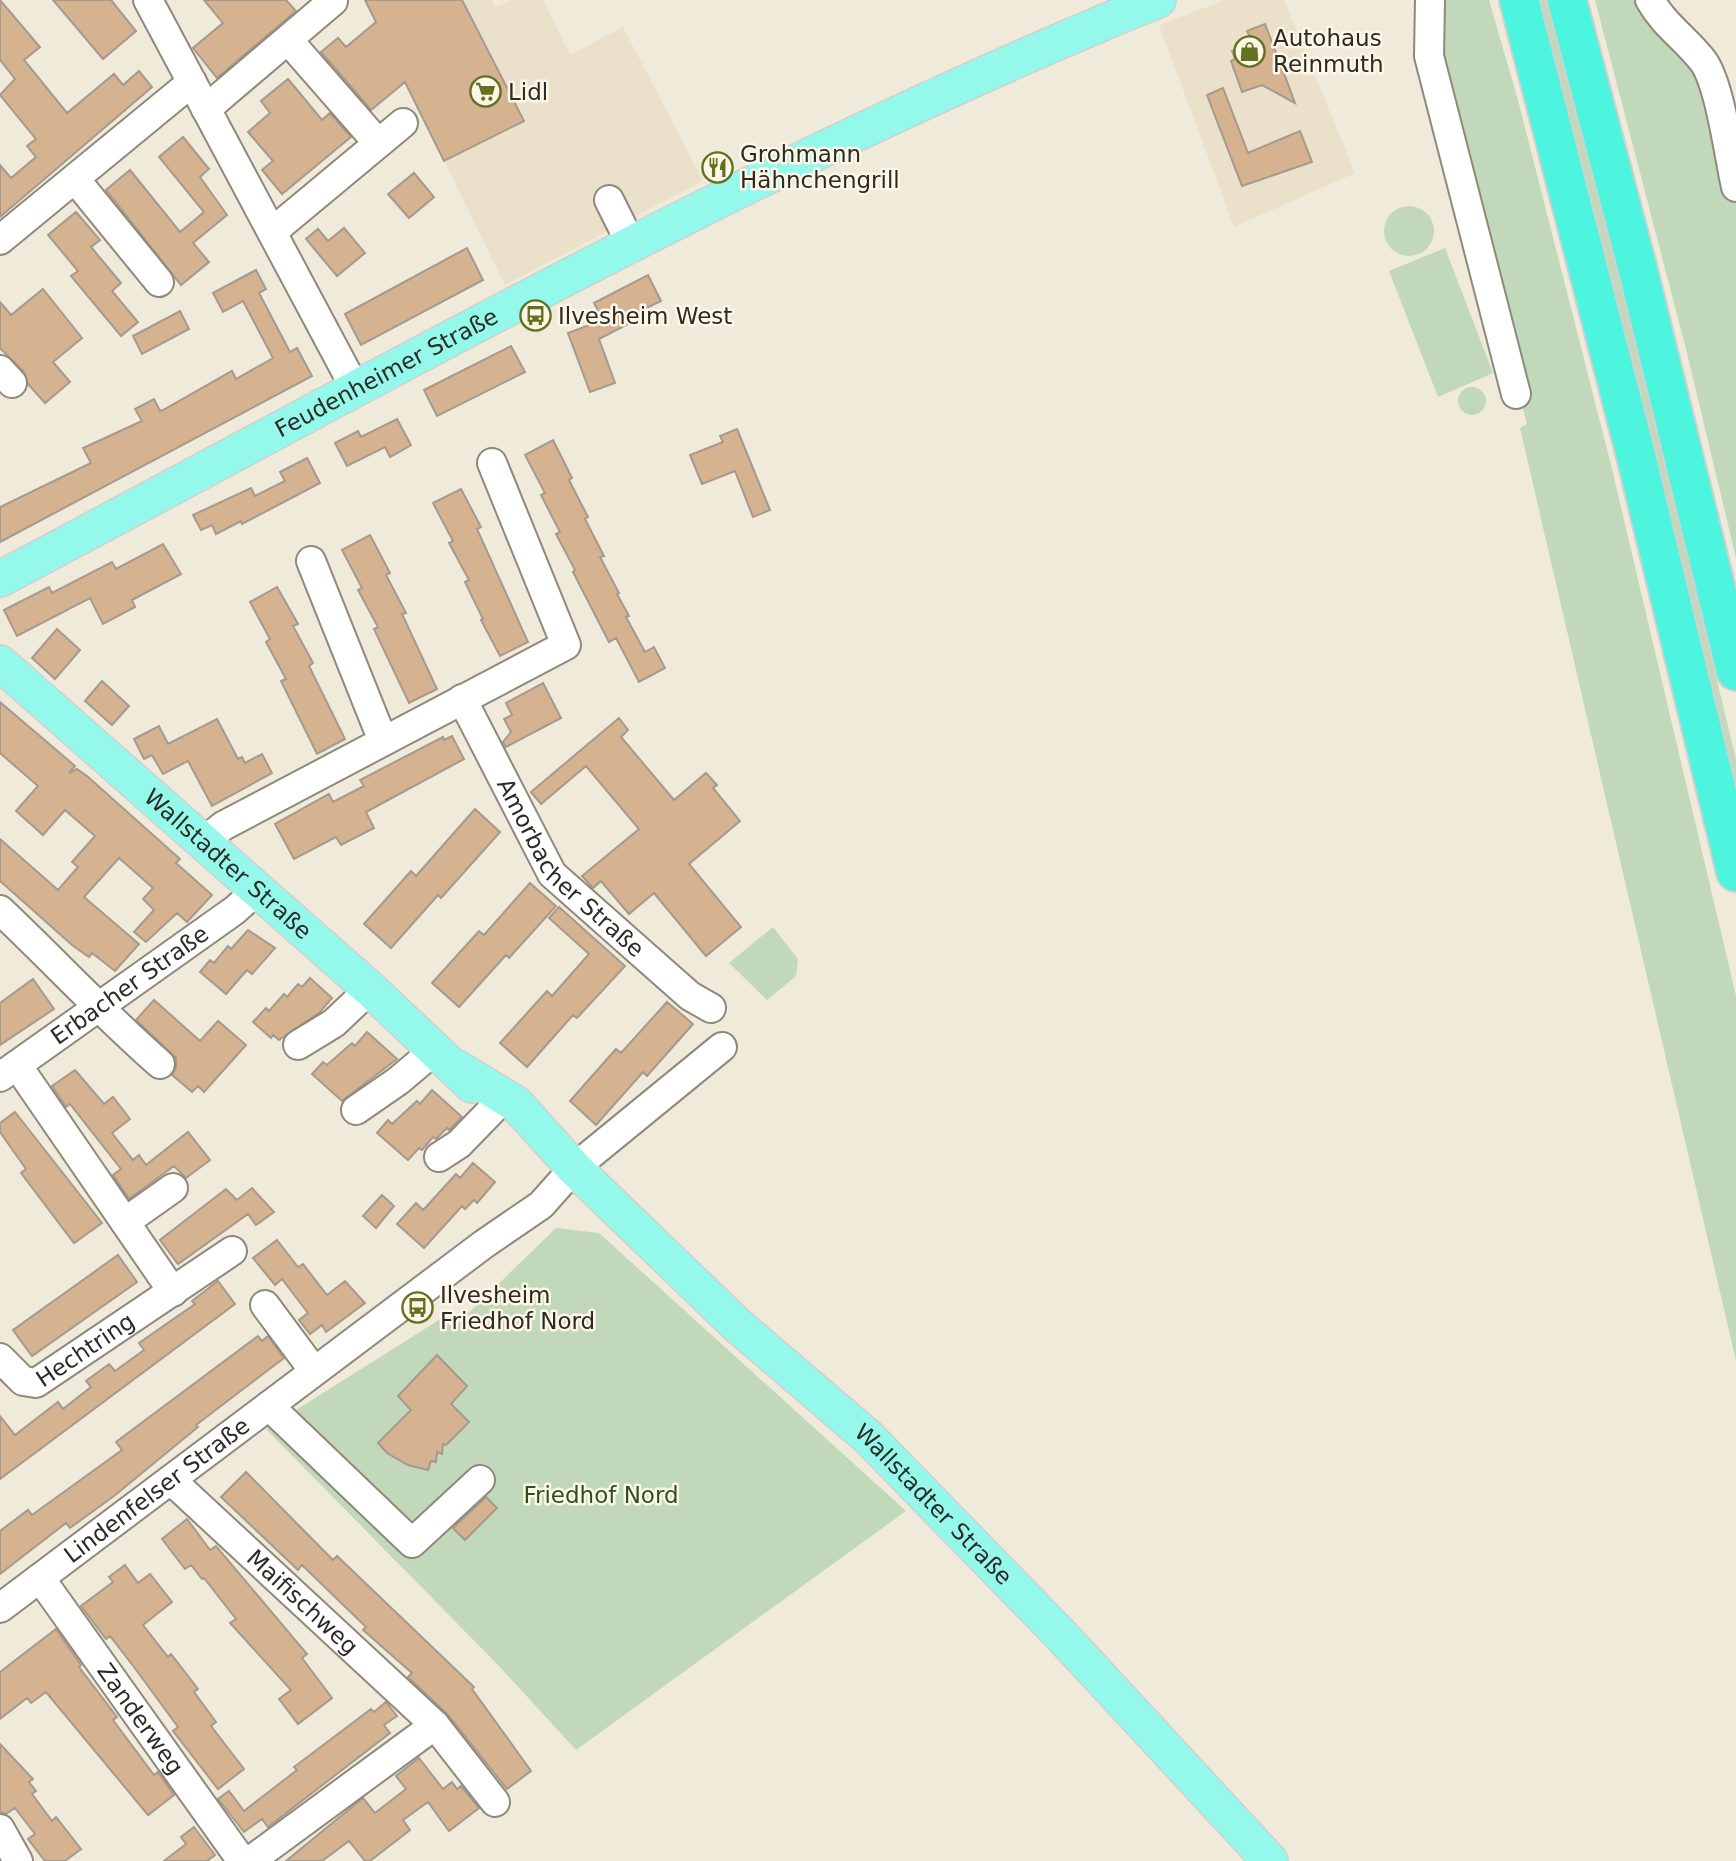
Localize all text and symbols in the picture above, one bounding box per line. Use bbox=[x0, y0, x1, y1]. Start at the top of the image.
place label: Autohaus Reinmuth bbox=[1273, 25, 1384, 77]
shop icon: Autohaus Reinmuth bbox=[1233, 34, 1267, 68]
supermarket icon: Lidl bbox=[468, 75, 502, 109]
place label: Lidl bbox=[508, 79, 548, 105]
place label: Grohmann Hähnchengrill bbox=[740, 141, 900, 193]
restaurant icon: Grohmann Hähnchengrill bbox=[700, 150, 734, 184]
bus stop icon: Ilvesheim West bbox=[518, 299, 552, 333]
street label: Feudenheimer Straße bbox=[271, 303, 502, 443]
place label: Ilvesheim West bbox=[558, 303, 732, 329]
street label: Amorbacher Straße bbox=[492, 774, 649, 962]
street label: Wallstadter Straße bbox=[139, 784, 317, 944]
street label: Erbacher Straße bbox=[46, 920, 213, 1050]
place label: Ilvesheim Friedhof Nord bbox=[440, 1282, 595, 1334]
bus stop icon: Ilvesheim Friedhof Nord bbox=[400, 1291, 434, 1325]
street label: Hechtring bbox=[31, 1308, 139, 1392]
street label: Lindenfelser Straße bbox=[59, 1412, 254, 1568]
street label: Wallstadter Straße bbox=[850, 1419, 1017, 1590]
park label: Friedhof Nord bbox=[523, 1482, 679, 1508]
street label: Maifischweg bbox=[242, 1544, 363, 1660]
street label: Zanderweg bbox=[92, 1658, 189, 1779]

